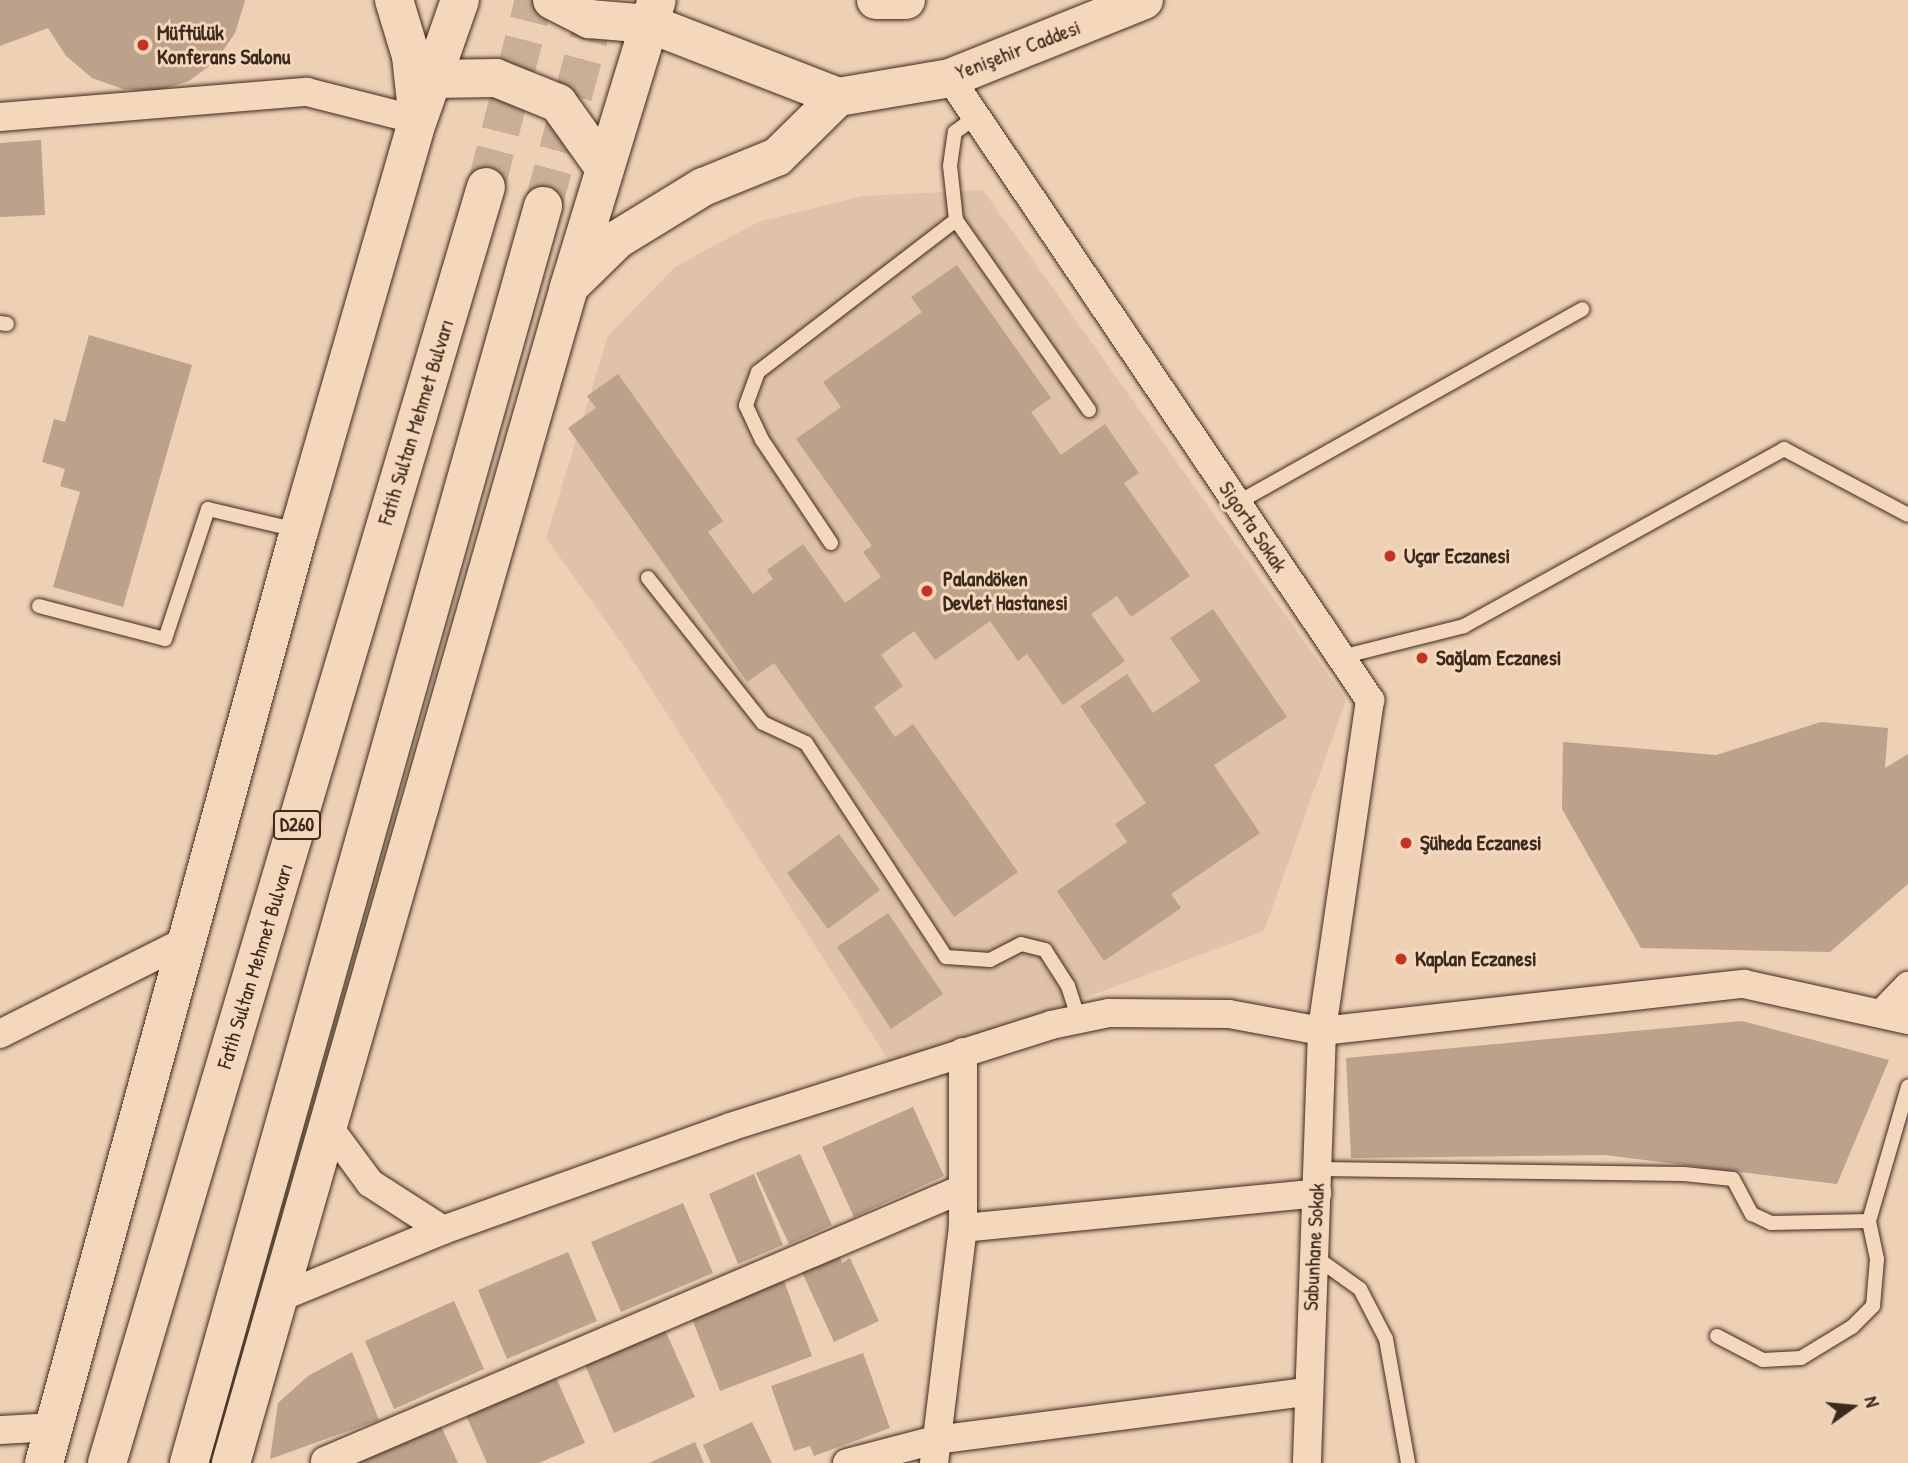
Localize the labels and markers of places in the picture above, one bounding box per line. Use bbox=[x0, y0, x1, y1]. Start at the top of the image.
place label: Müftülük Konferans Salonu bbox=[157, 20, 290, 70]
marker: Müftülük Konferans Salonu bbox=[135, 37, 151, 53]
place label: Uçar Eczanesi bbox=[1404, 543, 1510, 569]
marker: Uçar Eczanesi bbox=[1382, 548, 1398, 564]
place label: Palandöken Devlet Hastanesi bbox=[943, 566, 1068, 616]
marker: Palandöken Devlet Hastanesi bbox=[917, 581, 937, 601]
place label: Sağlam Eczanesi bbox=[1436, 645, 1561, 671]
marker: Sağlam Eczanesi bbox=[1414, 650, 1430, 666]
place label: Şüheda Eczanesi bbox=[1420, 830, 1542, 856]
marker: Şüheda Eczanesi bbox=[1398, 835, 1414, 851]
place label: Kaplan Eczanesi bbox=[1415, 946, 1537, 972]
marker: Kaplan Eczanesi bbox=[1393, 951, 1409, 967]

